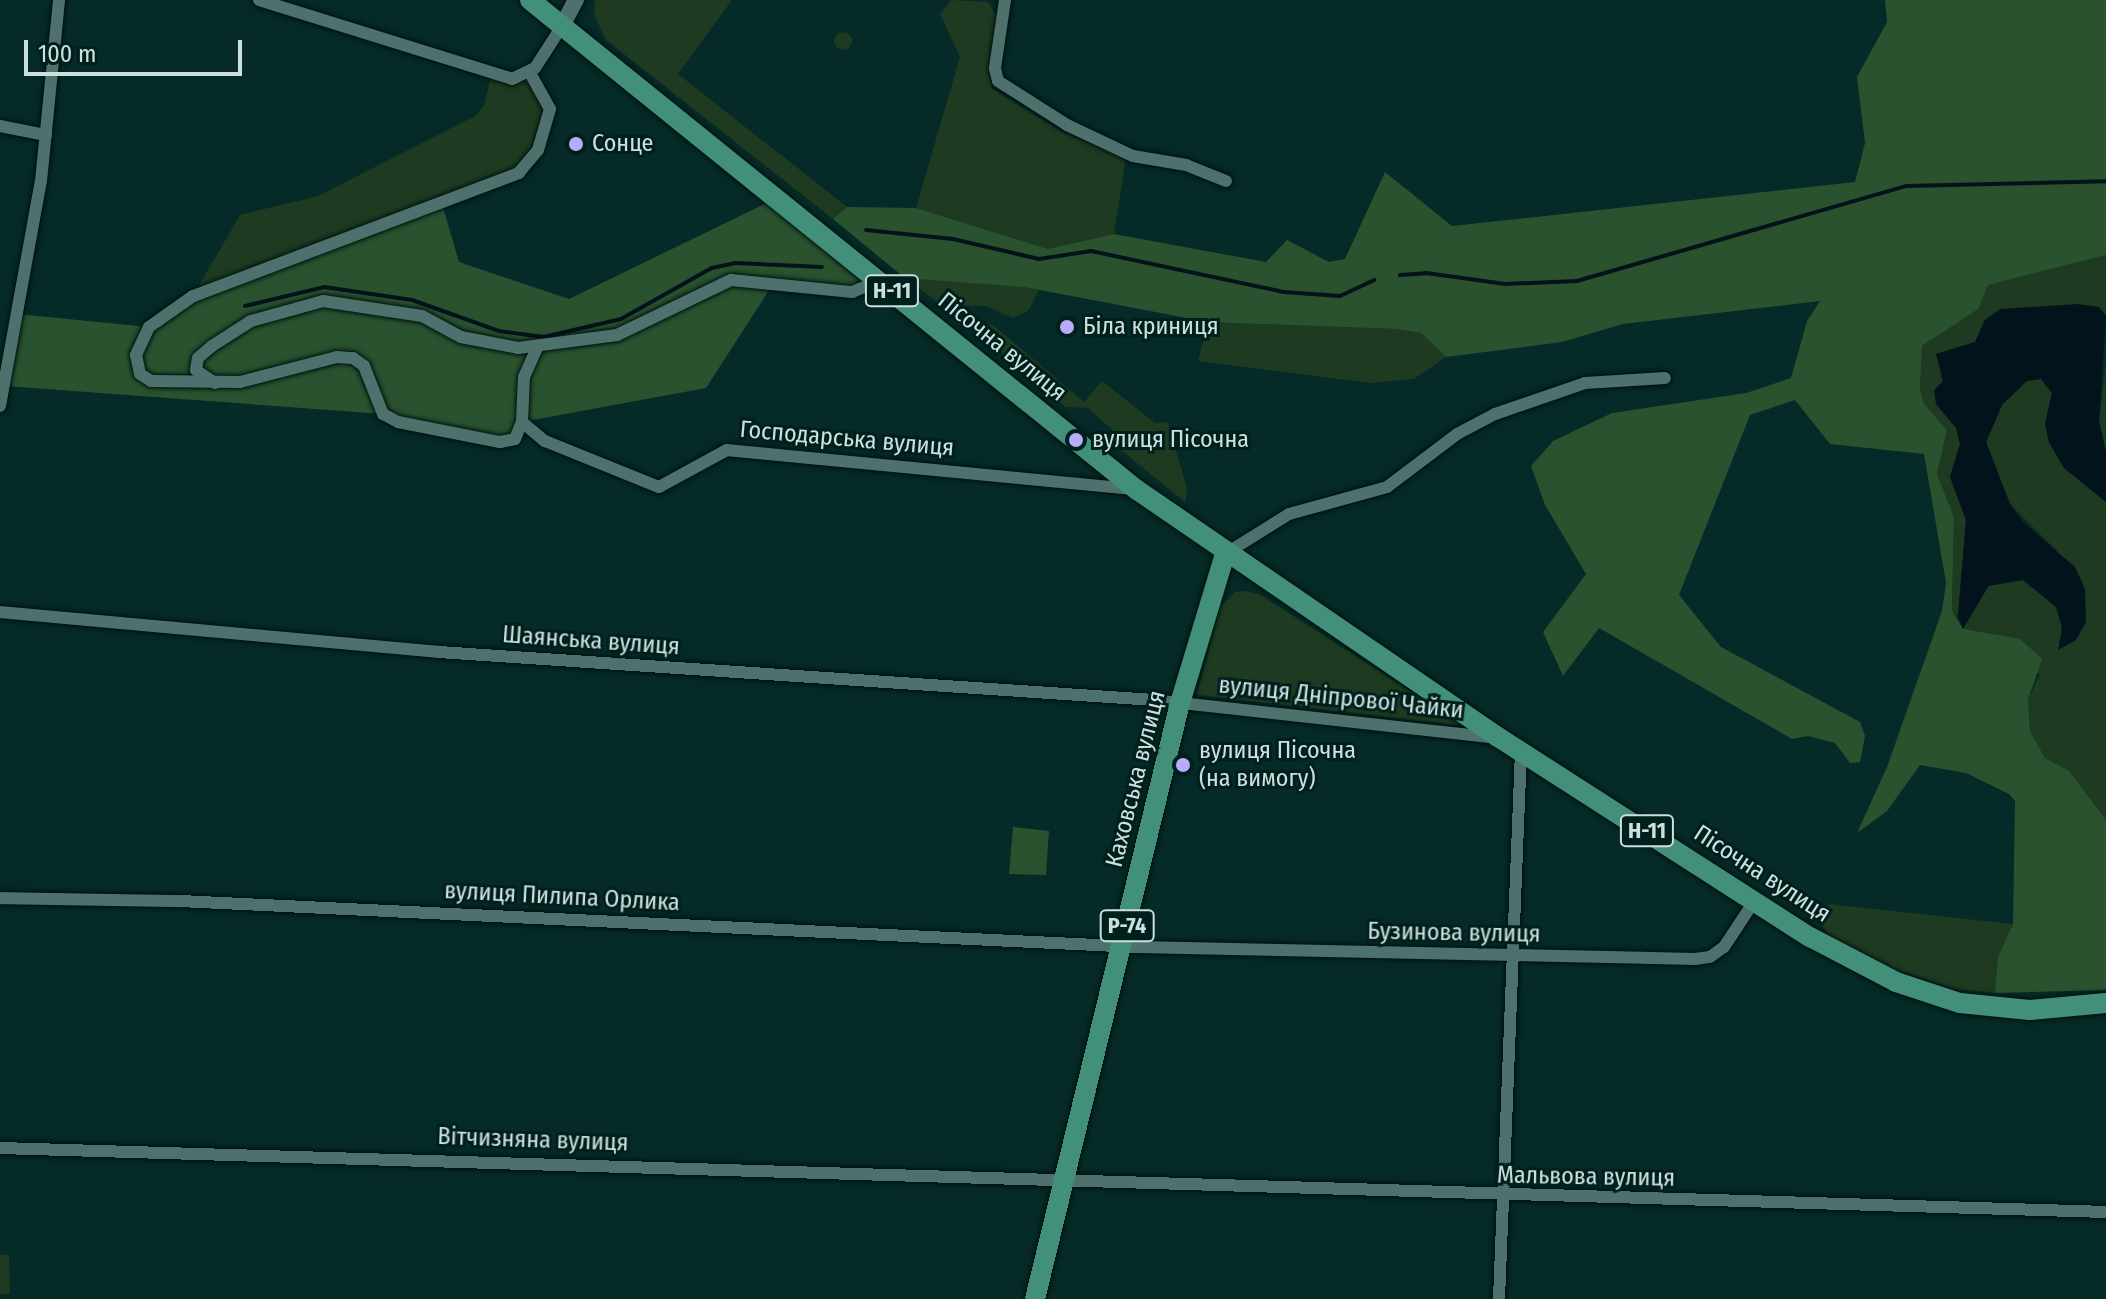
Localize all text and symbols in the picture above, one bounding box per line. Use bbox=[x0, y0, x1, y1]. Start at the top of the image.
scale bar bbox=[28, 24, 246, 74]
text: 100 m bbox=[38, 40, 96, 68]
place label: Сонце bbox=[592, 130, 653, 158]
marker: Сонце bbox=[567, 135, 585, 153]
road number: Н-11 bbox=[864, 273, 920, 309]
street label: Пісочна вулиця bbox=[932, 286, 1072, 408]
place label: Біла криниця bbox=[1083, 313, 1219, 341]
marker: Біла криниця bbox=[1058, 318, 1076, 336]
street label: Господарська вулиця bbox=[739, 415, 955, 463]
place label: вулиця Пісочна bbox=[1092, 426, 1249, 454]
marker: вулиця Пісочна bbox=[1067, 431, 1085, 449]
street label: Шаянська вулиця bbox=[501, 620, 681, 662]
street label: вулиця Дніпрової Чайки bbox=[1217, 671, 1465, 725]
street label: Каховська вулиця bbox=[1100, 688, 1172, 870]
place label: вулиця Пісочна (на вимогу) bbox=[1199, 737, 1356, 793]
marker: вулиця Пісочна (на вимогу) bbox=[1174, 756, 1192, 774]
road number: Н-11 bbox=[1619, 813, 1675, 849]
street label: Пісочна вулиця bbox=[1688, 819, 1836, 929]
street label: вулиця Пилипа Орлика bbox=[443, 876, 681, 918]
road number: Р-74 bbox=[1099, 908, 1155, 944]
street label: Бузинова вулиця bbox=[1367, 917, 1541, 949]
street label: Вітчизняна вулиця bbox=[437, 1122, 629, 1158]
street label: Мальвова вулиця bbox=[1497, 1161, 1675, 1193]

